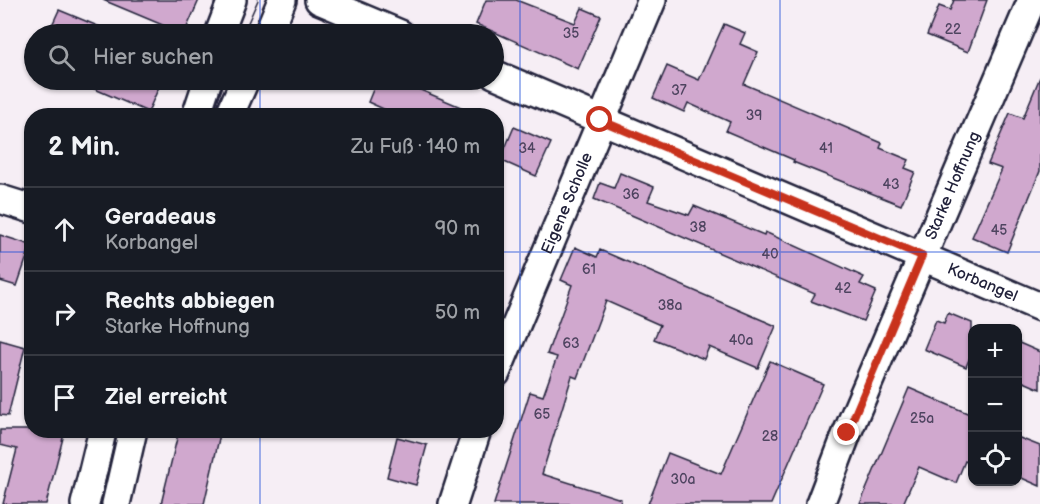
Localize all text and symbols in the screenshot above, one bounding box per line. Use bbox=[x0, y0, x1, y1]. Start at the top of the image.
house number: 22 bbox=[945, 21, 962, 38]
search box bbox=[24, 24, 504, 90]
house number: 35 bbox=[563, 25, 579, 42]
icon: search bbox=[45, 41, 78, 74]
text: Hier suchen bbox=[93, 44, 214, 71]
house number: 37 bbox=[671, 82, 687, 99]
route start bbox=[586, 106, 612, 132]
house number: 39 bbox=[746, 107, 762, 124]
street label: Starke Hoffnung bbox=[921, 129, 984, 243]
text: 2 Min. bbox=[48, 132, 120, 163]
text: Zu Fuß · 140 m bbox=[351, 135, 480, 159]
house number: 34 bbox=[518, 140, 536, 157]
house number: 41 bbox=[819, 140, 833, 157]
street label: Eigene Scholle bbox=[537, 149, 597, 257]
house number: 43 bbox=[882, 176, 900, 193]
house number: 36 bbox=[622, 186, 640, 203]
text: Geradeaus bbox=[105, 204, 216, 231]
icon: ahead bbox=[48, 213, 81, 246]
text: 90 m bbox=[435, 217, 480, 241]
house number: 38 bbox=[690, 219, 706, 236]
house number: 45 bbox=[991, 222, 1007, 239]
text: Korbangel bbox=[105, 231, 198, 255]
house number: 40 bbox=[762, 246, 778, 263]
street label: Korbangel bbox=[944, 259, 1020, 306]
house number: 61 bbox=[582, 261, 596, 278]
house number: 42 bbox=[835, 280, 852, 297]
text: Rechts abbiegen bbox=[105, 288, 275, 315]
icon: right bbox=[48, 297, 81, 330]
house number: 38a bbox=[658, 297, 682, 314]
text: 50 m bbox=[435, 301, 480, 325]
text: Starke Hoffnung bbox=[105, 315, 250, 339]
map controls bbox=[968, 324, 1022, 486]
button: + bbox=[968, 324, 1022, 378]
house number: 40a bbox=[729, 332, 753, 349]
house number: 63 bbox=[562, 335, 580, 352]
button: − bbox=[968, 378, 1022, 432]
icon: arrive bbox=[48, 381, 81, 414]
text: Ziel erreicht bbox=[105, 384, 227, 411]
house number: 65 bbox=[534, 406, 550, 423]
house number: 25a bbox=[910, 410, 934, 427]
route end bbox=[833, 419, 859, 445]
house number: 28 bbox=[762, 428, 778, 445]
button: locate bbox=[968, 432, 1022, 486]
house number: 30a bbox=[671, 471, 695, 488]

